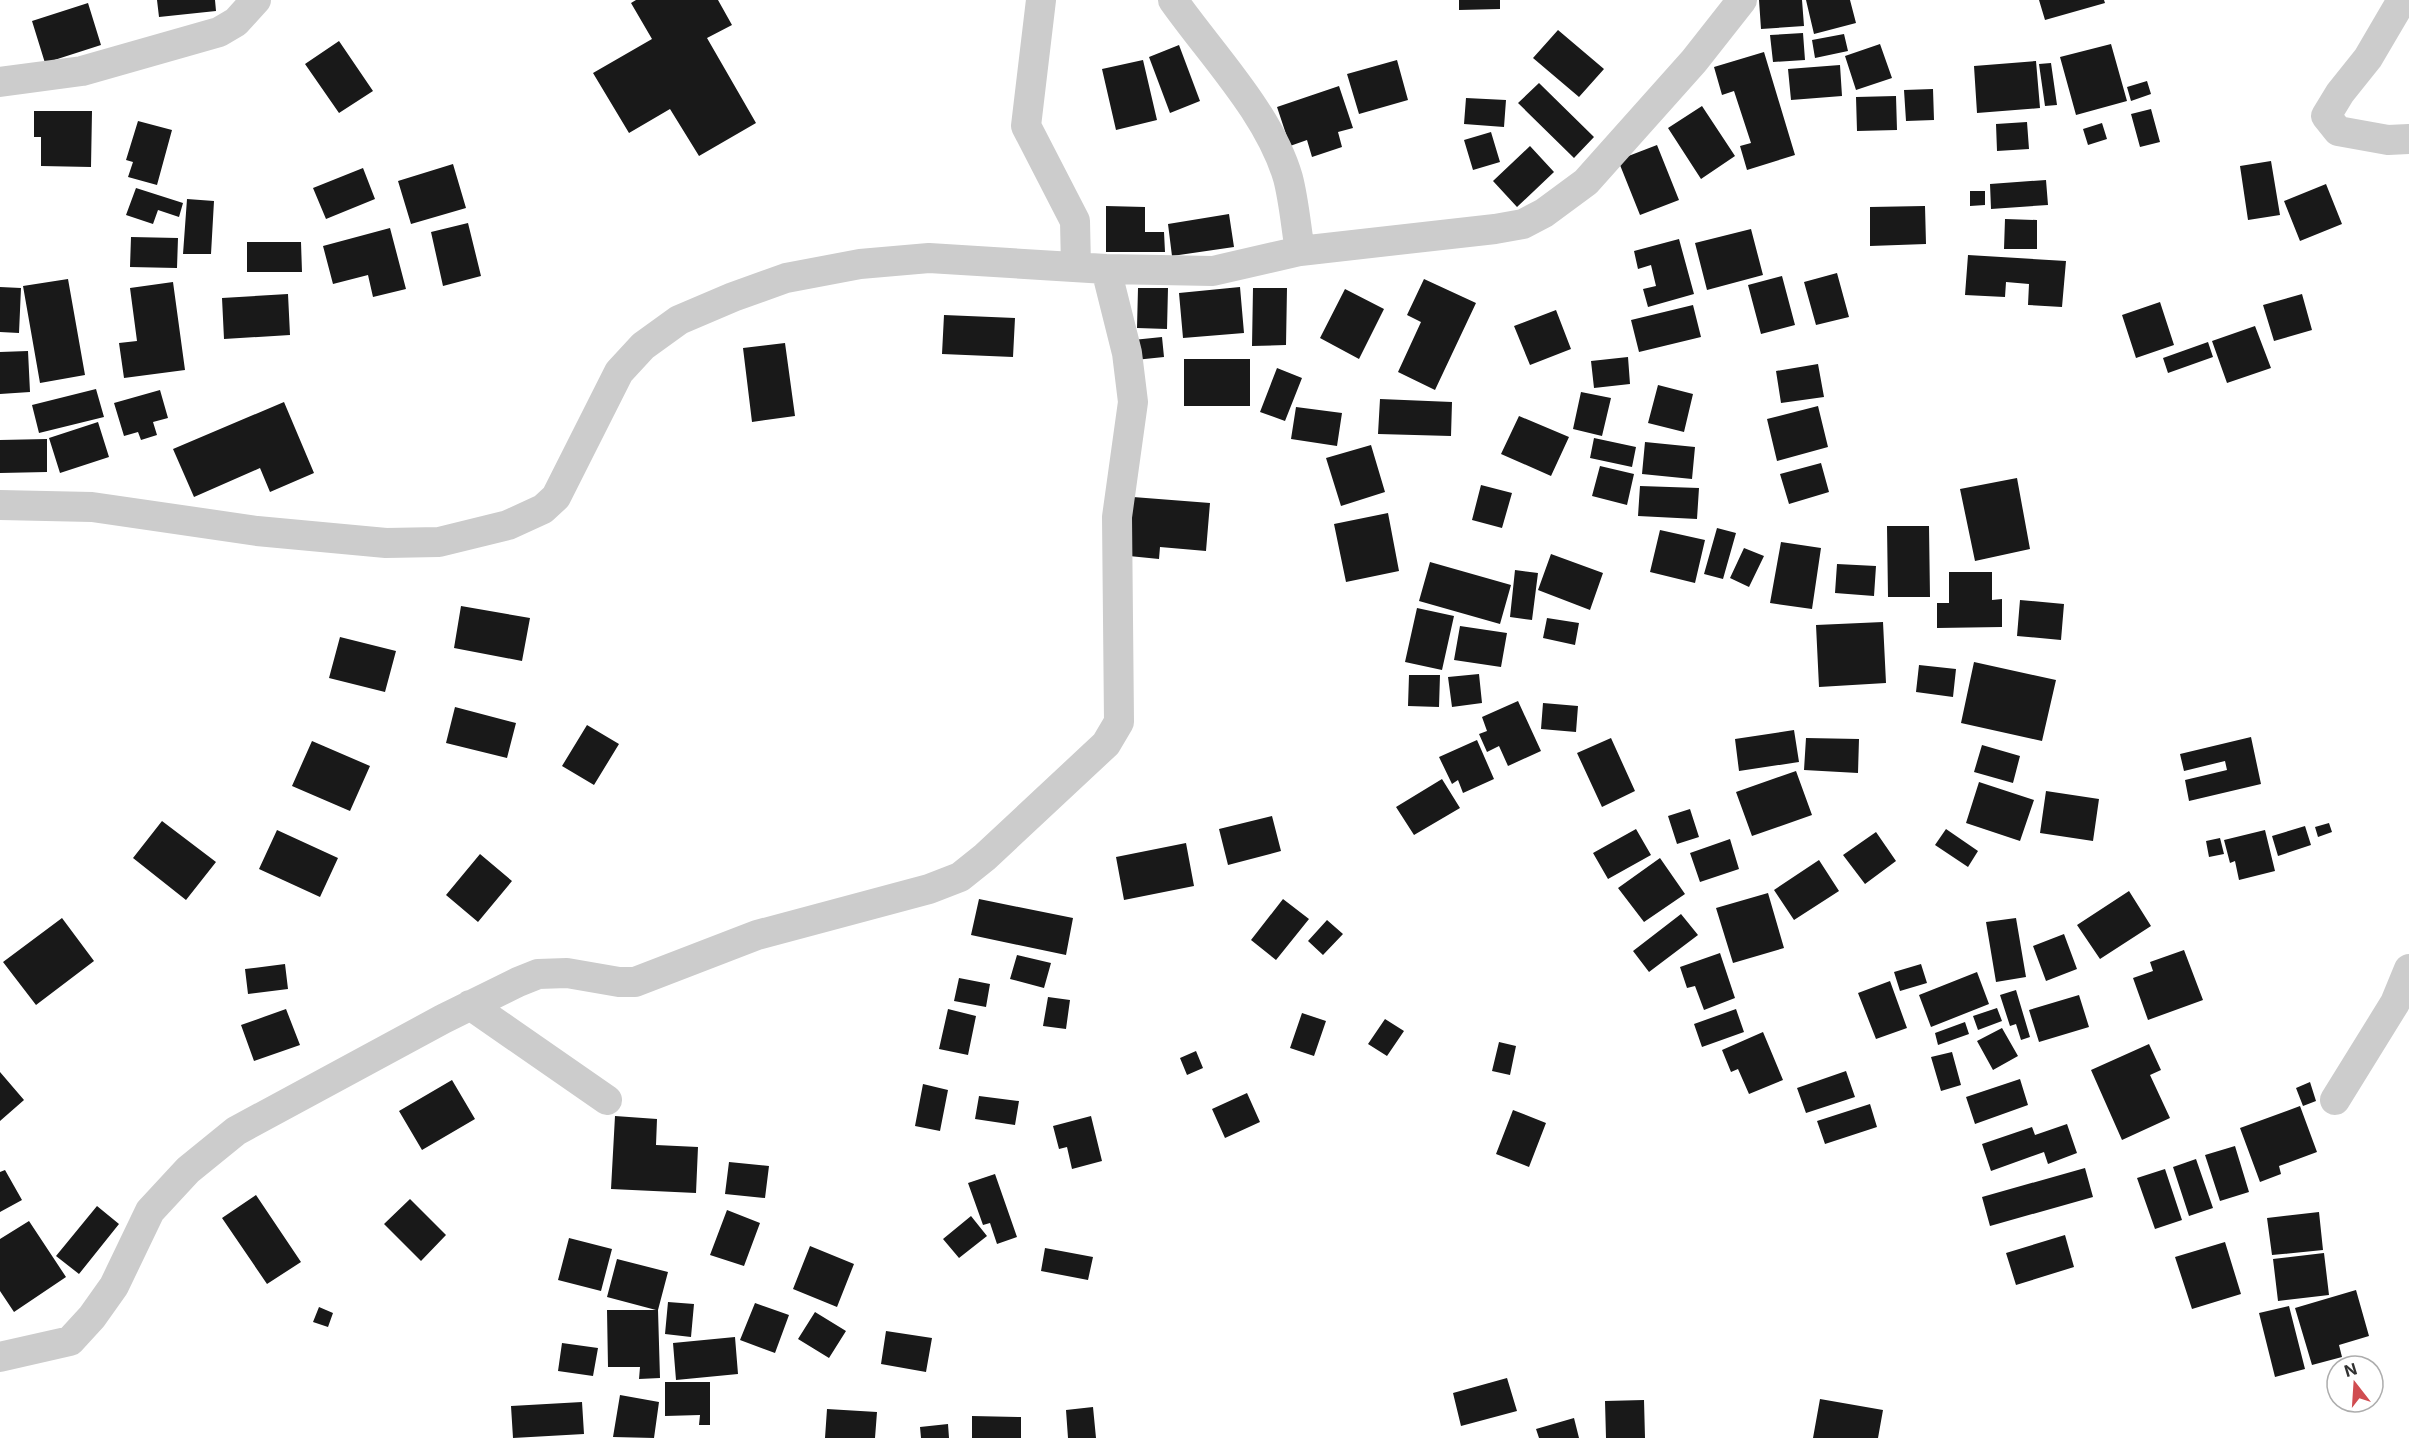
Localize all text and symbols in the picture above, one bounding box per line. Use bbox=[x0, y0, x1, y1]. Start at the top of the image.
north arrow bbox=[2325, 1354, 2385, 1414]
text: N bbox=[2342, 1358, 2359, 1381]

